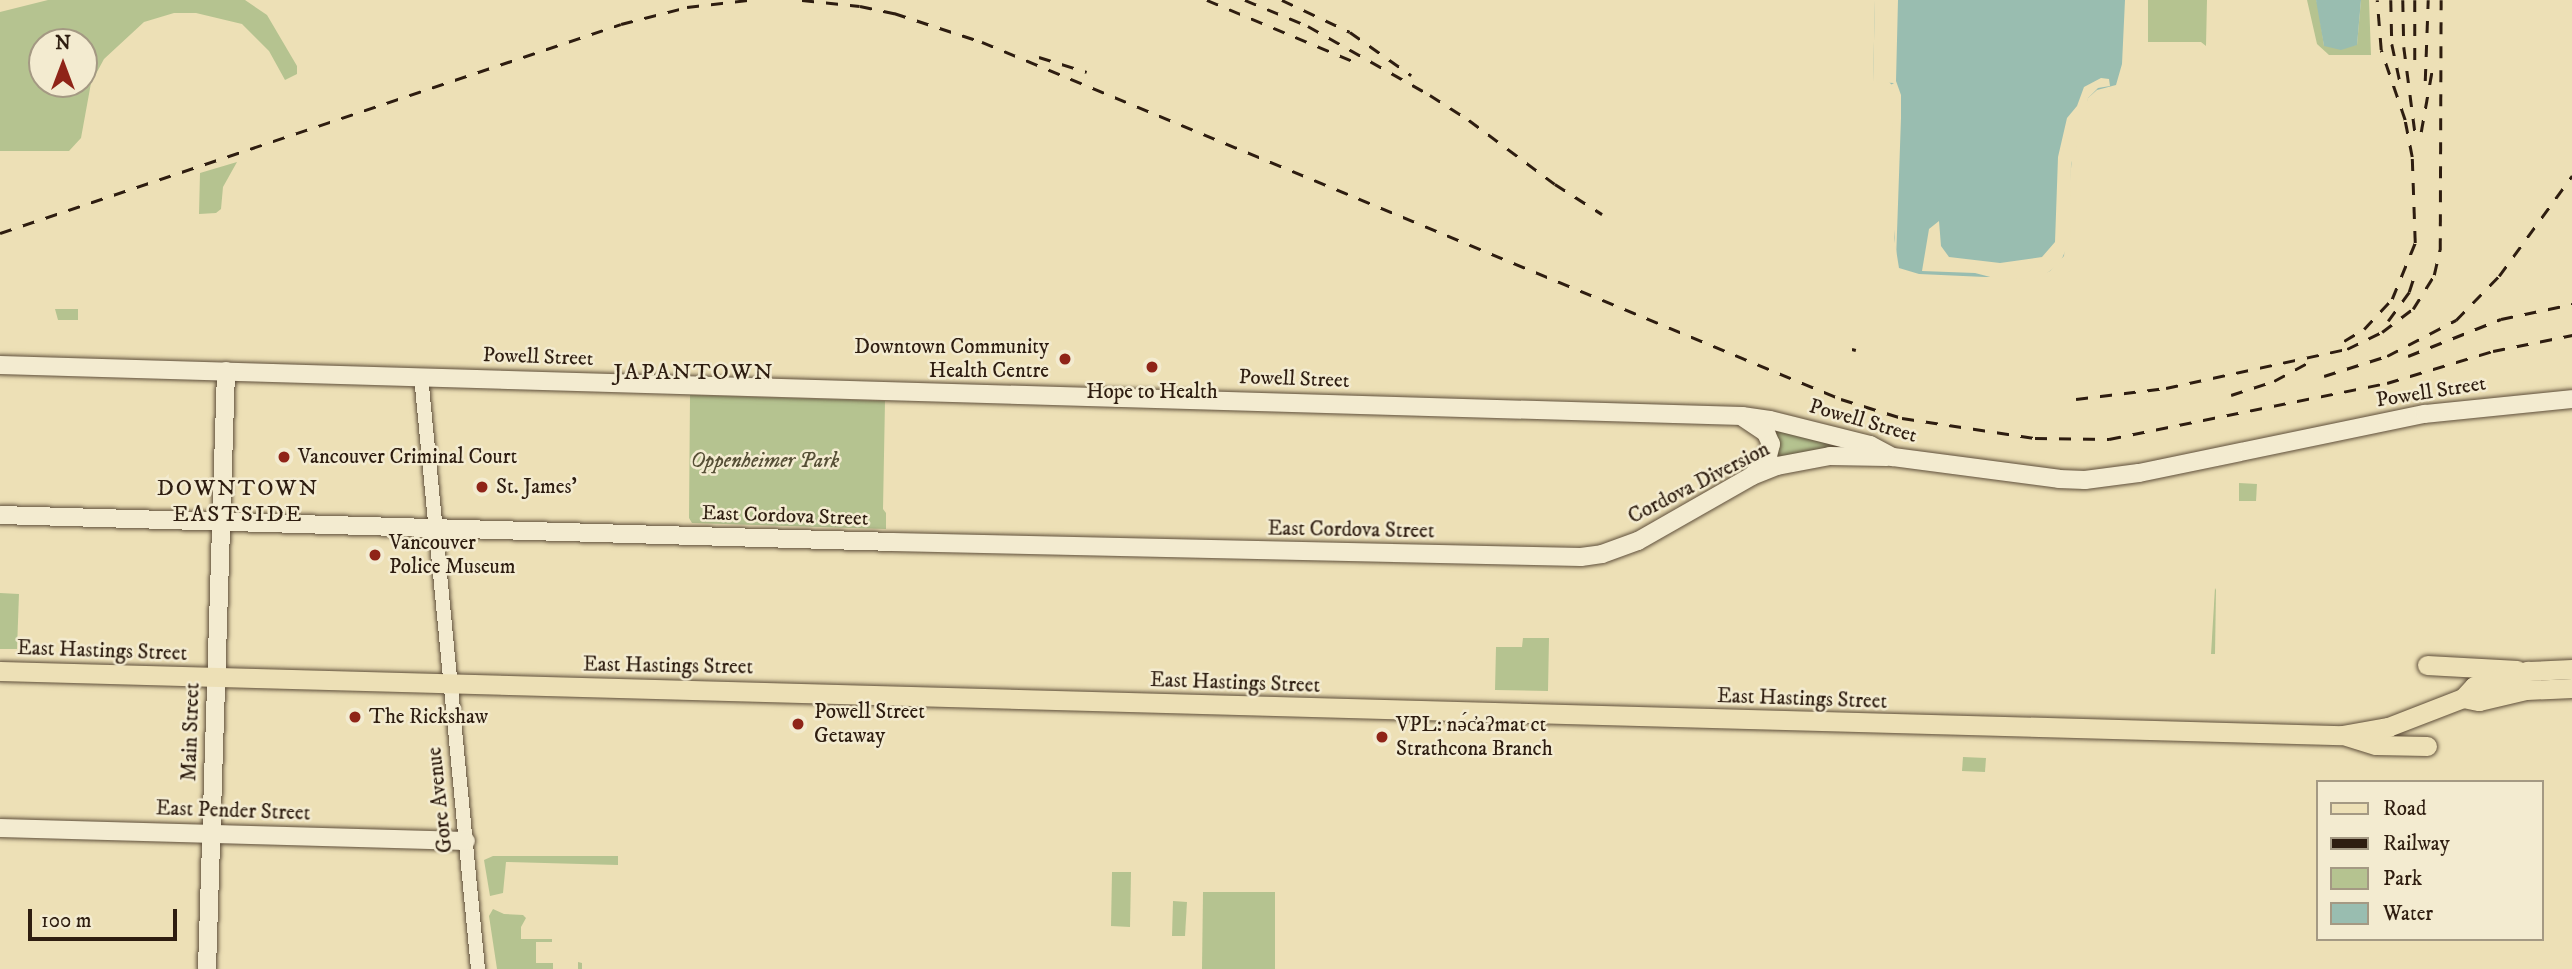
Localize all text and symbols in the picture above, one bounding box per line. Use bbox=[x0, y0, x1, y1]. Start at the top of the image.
north arrow bbox=[28, 28, 98, 98]
text: N bbox=[55, 32, 71, 55]
place label: Downtown Community Health Centre bbox=[854, 334, 1049, 384]
street label: Powell Street bbox=[482, 342, 594, 372]
marker: Downtown Community Health Centre bbox=[1055, 349, 1075, 369]
marker: Hope to Health bbox=[1142, 357, 1162, 377]
district label: JAPANTOWN bbox=[615, 359, 773, 387]
street label: Powell Street bbox=[1238, 364, 1350, 394]
street label: Powell Street bbox=[2374, 371, 2488, 413]
place label: Hope to Health bbox=[1086, 379, 1218, 405]
street label: Powell Street bbox=[1806, 394, 1920, 448]
street label: Cordova Diversion bbox=[1624, 436, 1774, 530]
place label: Vancouver Criminal Court bbox=[298, 444, 517, 470]
park label: Oppenheimer Park bbox=[691, 448, 839, 474]
marker: Vancouver Criminal Court bbox=[276, 449, 292, 465]
place label: St. James' bbox=[496, 474, 577, 500]
district label: DOWNTOWN EASTSIDE bbox=[158, 475, 318, 529]
marker: St. James' bbox=[474, 479, 490, 495]
street label: East Cordova Street bbox=[701, 500, 869, 532]
street label: East Cordova Street bbox=[1267, 516, 1435, 544]
place label: Vancouver Police Museum bbox=[389, 530, 516, 580]
marker: Vancouver Police Museum bbox=[367, 547, 383, 563]
street label: East Hastings Street bbox=[17, 635, 187, 667]
street label: East Hastings Street bbox=[583, 652, 753, 680]
street label: East Hastings Street bbox=[1150, 667, 1320, 699]
street label: Main Street bbox=[177, 682, 205, 782]
street label: East Hastings Street bbox=[1717, 683, 1887, 715]
place label: Powell Street Getaway bbox=[814, 699, 925, 749]
place label: The Rickshaw bbox=[369, 704, 488, 730]
marker: The Rickshaw bbox=[347, 709, 363, 725]
place label: VPL: nə́c̓aʔmat ct Strathcona Branch bbox=[1396, 712, 1553, 762]
marker: Powell Street Getaway bbox=[788, 714, 808, 734]
marker: VPL: nə́c̓aʔmat ct Strathcona Branch bbox=[1374, 729, 1390, 745]
street label: Gore Avenue bbox=[422, 746, 458, 854]
legend bbox=[2316, 780, 2544, 941]
street label: East Pender Street bbox=[155, 796, 311, 826]
text: Road bbox=[2383, 796, 2427, 822]
text: Railway bbox=[2383, 831, 2450, 857]
text: Park bbox=[2383, 866, 2422, 892]
scale bar bbox=[32, 895, 180, 939]
text: Water bbox=[2383, 901, 2433, 927]
text: 100 m bbox=[41, 908, 92, 934]

